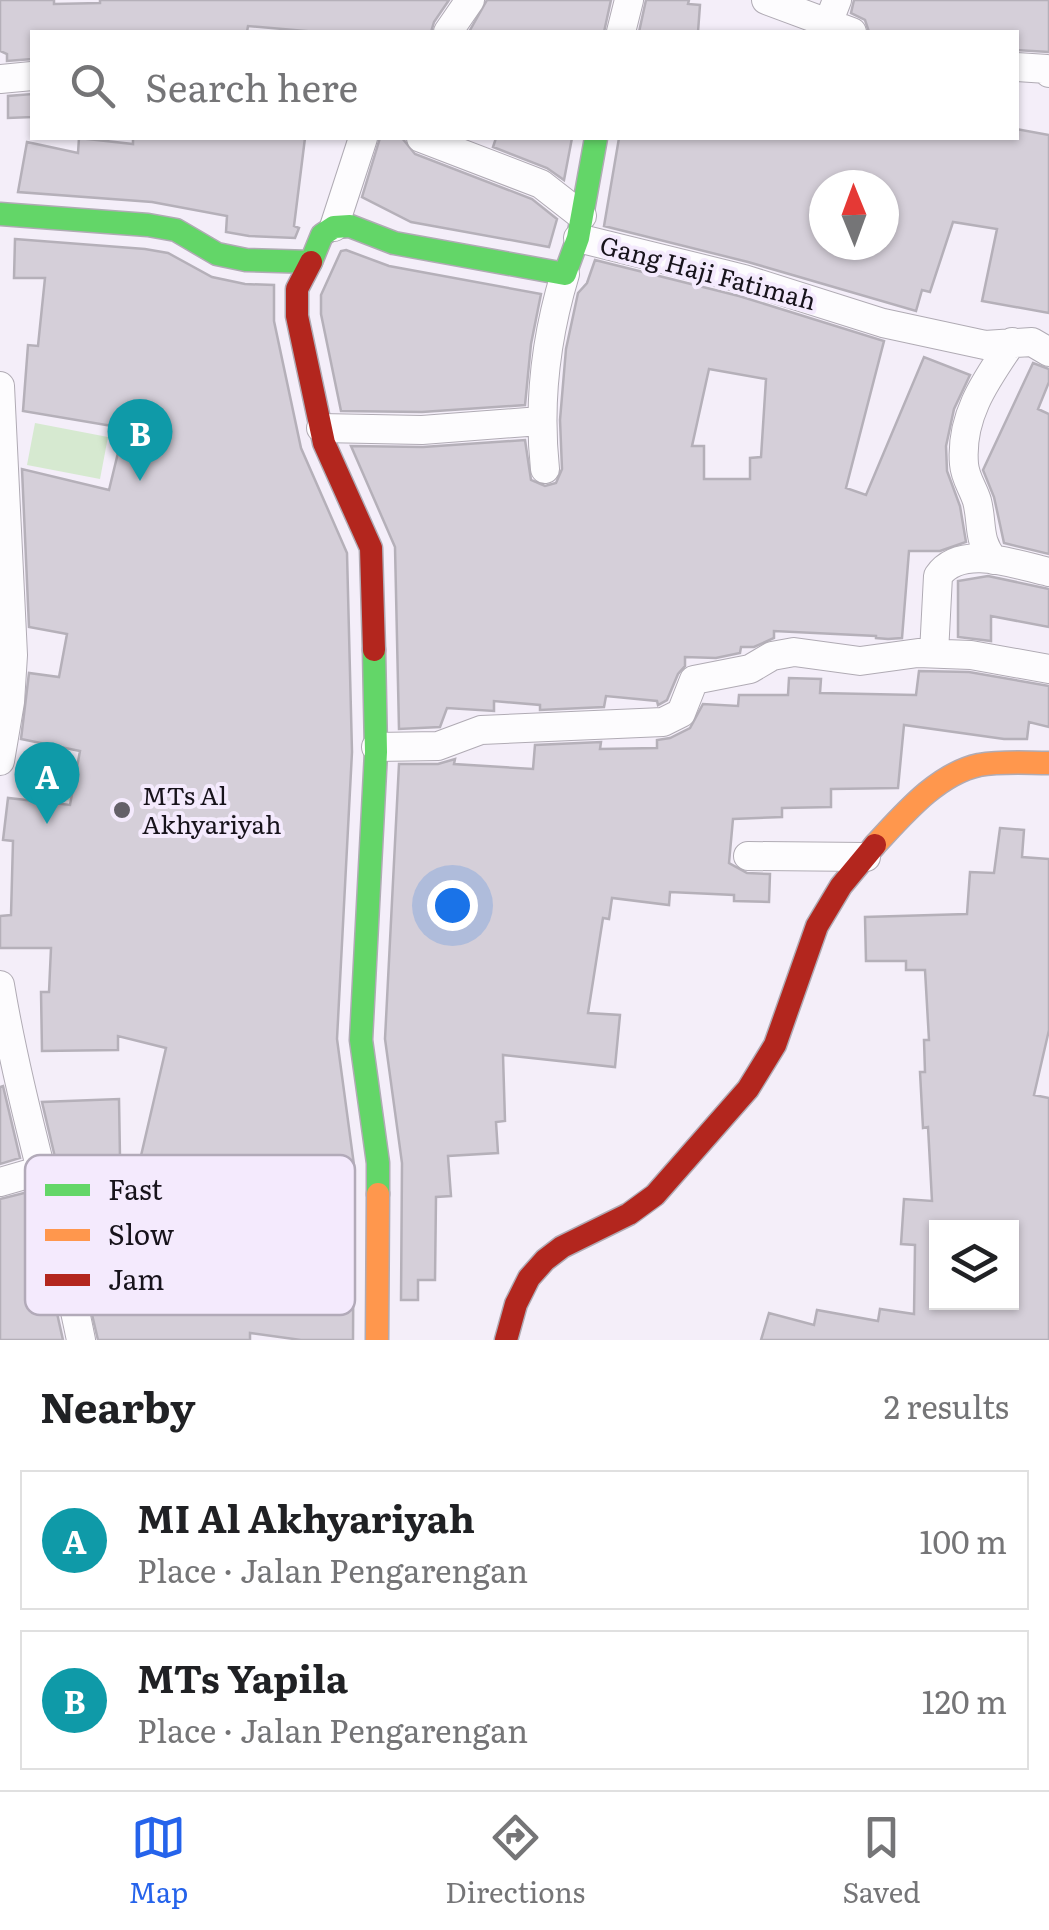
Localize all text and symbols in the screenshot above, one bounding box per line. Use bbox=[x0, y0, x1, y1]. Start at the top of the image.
search box bbox=[30, 30, 1019, 140]
text: Search here bbox=[145, 57, 358, 114]
icon: search bbox=[65, 58, 120, 113]
north arrow bbox=[809, 170, 899, 260]
street label: Gang Haji Fatimah bbox=[596, 225, 821, 318]
pin: B bbox=[108, 398, 172, 481]
pin: A bbox=[15, 742, 80, 824]
place label: MTs Al Akhyariyah bbox=[142, 776, 281, 842]
marker: MTs Al Akhyariyah bbox=[111, 799, 133, 821]
your location bbox=[427, 880, 478, 931]
legend bbox=[25, 1155, 355, 1315]
text: Fast bbox=[108, 1167, 163, 1209]
text: Slow bbox=[108, 1212, 174, 1254]
map controls bbox=[929, 1220, 1019, 1310]
button: layers bbox=[929, 1220, 1019, 1310]
text: Jam bbox=[108, 1257, 164, 1299]
text: Nearby bbox=[40, 1374, 196, 1436]
text: 2 results bbox=[884, 1381, 1009, 1429]
text: MI Al Akhyariyah bbox=[137, 1488, 475, 1545]
text: A bbox=[62, 1516, 87, 1564]
text: 100 m bbox=[920, 1516, 1007, 1564]
text: Place · Jalan Pengarengan bbox=[137, 1545, 528, 1593]
text: MTs Yapila bbox=[137, 1648, 348, 1705]
text: B bbox=[63, 1676, 86, 1724]
text: 120 m bbox=[922, 1676, 1007, 1724]
text: Place · Jalan Pengarengan bbox=[137, 1705, 528, 1753]
tab: Map bbox=[129, 1810, 188, 1912]
tab: Directions bbox=[445, 1810, 585, 1912]
tab: Saved bbox=[842, 1810, 920, 1912]

